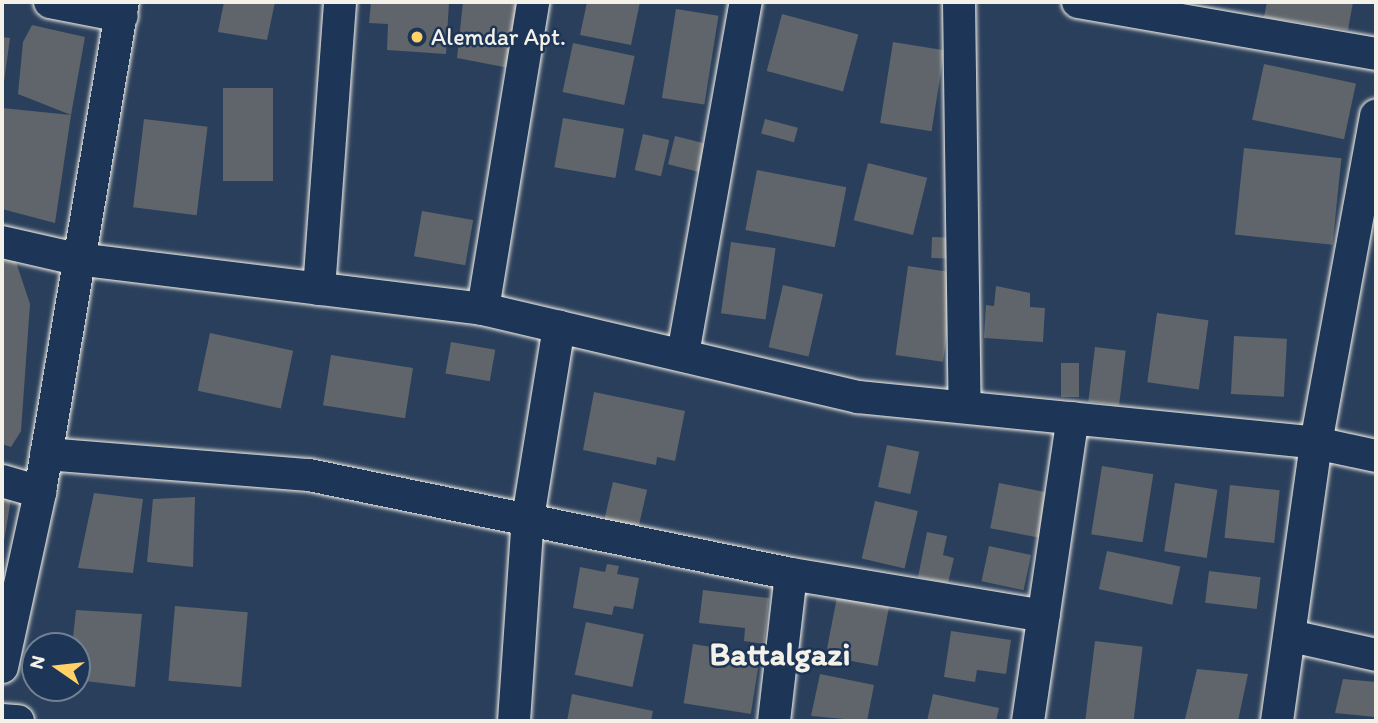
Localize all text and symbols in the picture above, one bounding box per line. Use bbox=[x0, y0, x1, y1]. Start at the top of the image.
place label: Alemdar Apt. bbox=[431, 23, 567, 51]
marker: Alemdar Apt. bbox=[409, 29, 425, 45]
north arrow bbox=[21, 632, 91, 702]
district label: Battalgazi bbox=[710, 635, 850, 673]
text: N bbox=[24, 653, 50, 671]

